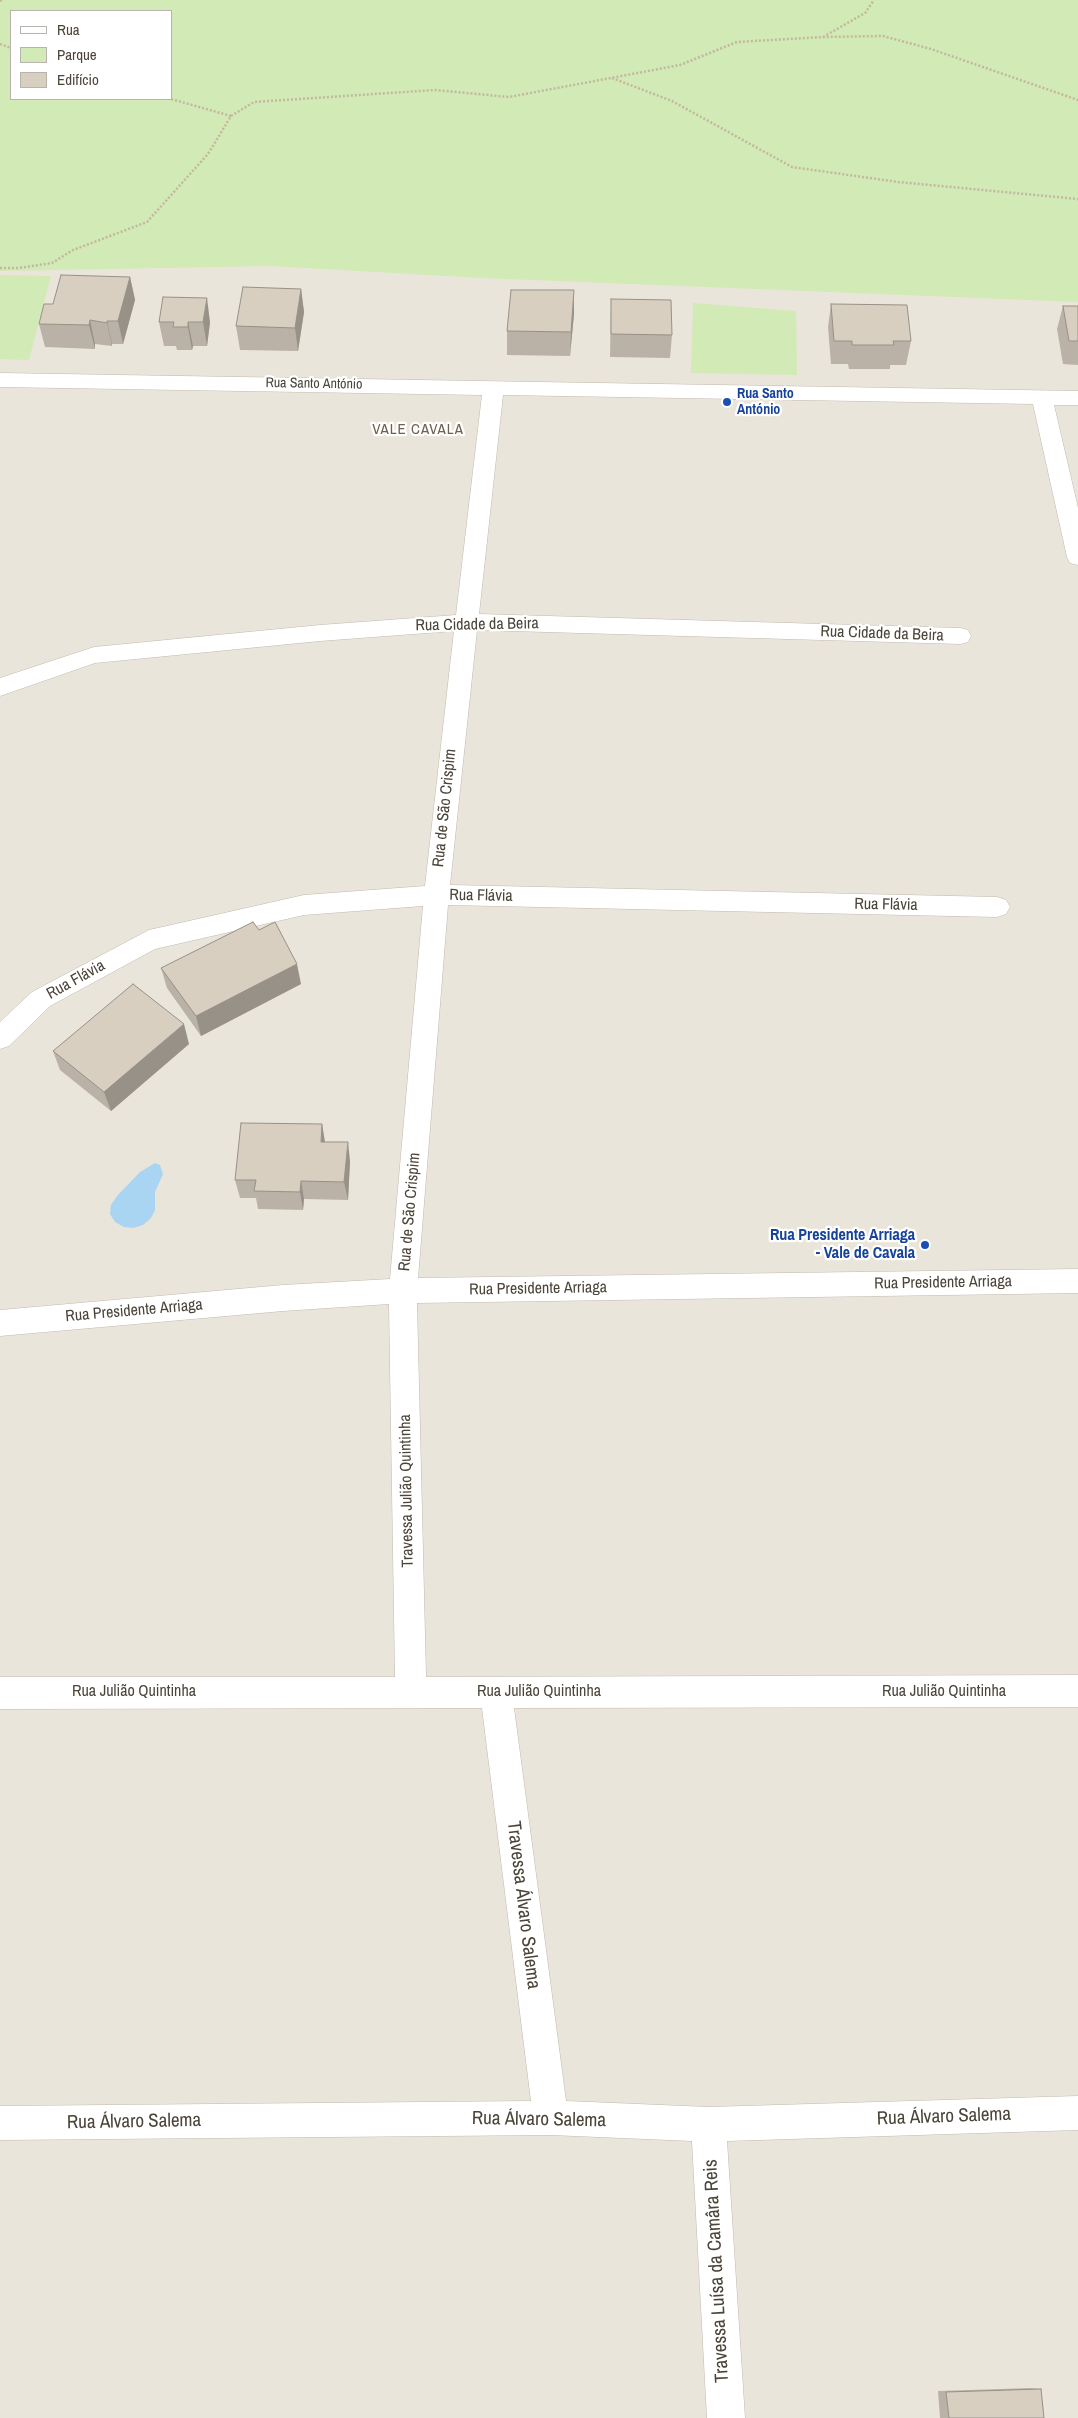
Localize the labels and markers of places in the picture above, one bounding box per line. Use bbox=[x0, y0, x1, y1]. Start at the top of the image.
place label: Rua Santo António bbox=[737, 386, 794, 418]
marker: Rua Santo António bbox=[721, 396, 733, 408]
place label: Rua Presidente Arriaga - Vale de Cavala bbox=[770, 1226, 915, 1264]
marker: Rua Presidente Arriaga - Vale de Cavala bbox=[919, 1239, 931, 1251]

